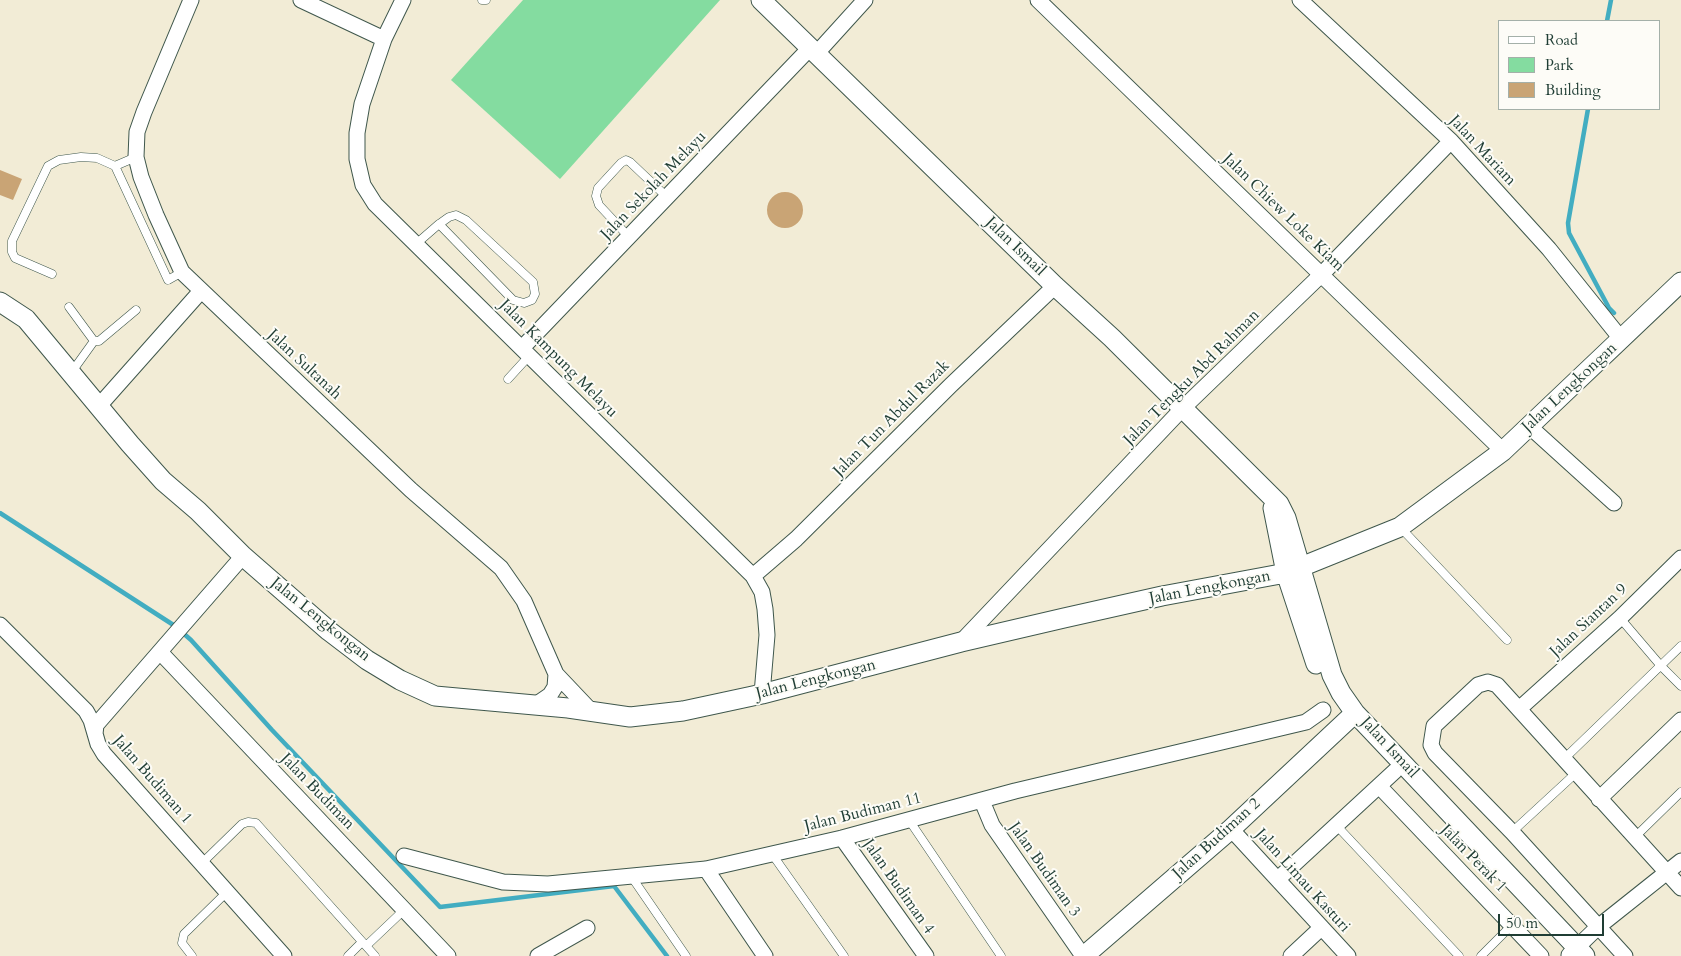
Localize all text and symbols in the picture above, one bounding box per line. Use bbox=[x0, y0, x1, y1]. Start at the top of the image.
legend bbox=[1498, 20, 1661, 110]
text: Road bbox=[1545, 30, 1578, 50]
text: Park bbox=[1545, 55, 1574, 75]
text: Building bbox=[1545, 80, 1601, 100]
street label: Jalan Mariam bbox=[1444, 112, 1520, 190]
street label: Jalan Sekolah Melayu bbox=[597, 128, 711, 244]
street label: Jalan Chiew Loke Kiam bbox=[1218, 150, 1348, 276]
street label: Jalan Ismail bbox=[981, 214, 1049, 280]
street label: Jalan Kampung Melayu bbox=[495, 296, 621, 422]
street label: Jalan Tengku Abd Rahman bbox=[1120, 306, 1264, 450]
street label: Jalan Sultanah bbox=[263, 326, 345, 404]
street label: Jalan Lengkongan bbox=[1518, 339, 1622, 437]
street label: Jalan Tun Abdul Razak bbox=[830, 357, 954, 481]
street label: Jalan Lengkongan bbox=[1148, 567, 1272, 609]
street label: Jalan Lengkongan bbox=[266, 574, 374, 666]
street label: Jalan Siantan 9 bbox=[1546, 580, 1632, 662]
street label: Jalan Lengkongan bbox=[754, 656, 878, 704]
street label: Jalan Ismail bbox=[1356, 713, 1422, 783]
street label: Jalan Budiman 1 bbox=[108, 732, 196, 828]
street label: Jalan Budiman bbox=[276, 750, 358, 834]
street label: Jalan Budiman 11 bbox=[803, 789, 923, 837]
street label: Jalan Budiman 2 bbox=[1169, 795, 1265, 883]
street label: Jalan Budiman 3 bbox=[1004, 819, 1084, 921]
street label: Jalan Perak 1 bbox=[1436, 821, 1510, 897]
street label: Jalan Limau Kasturi bbox=[1250, 825, 1354, 937]
street label: Jalan Budiman 4 bbox=[858, 836, 938, 938]
scale bar bbox=[1501, 904, 1607, 936]
text: 50 m bbox=[1506, 913, 1538, 933]

